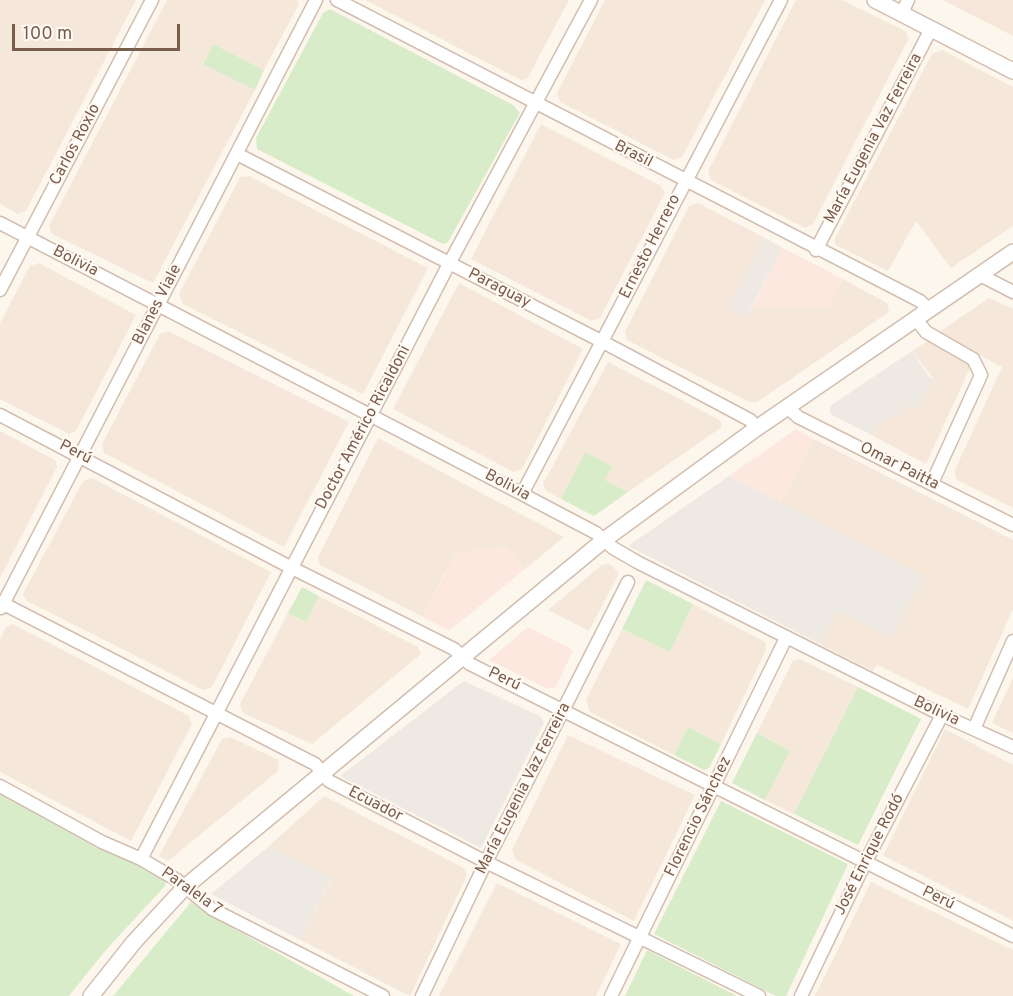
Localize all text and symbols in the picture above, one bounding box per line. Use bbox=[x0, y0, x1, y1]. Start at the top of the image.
scale bar bbox=[15, 12, 183, 50]
text: 100 m bbox=[23, 23, 72, 46]
street label: María Eugenia Vaz Ferreira bbox=[821, 51, 927, 227]
street label: Carlos Roxlo bbox=[46, 101, 106, 189]
street label: Brasil bbox=[611, 137, 655, 173]
street label: Ernesto Herrero bbox=[616, 192, 686, 302]
street label: Bolivia bbox=[49, 242, 101, 282]
street label: Blanes Viale bbox=[129, 261, 187, 349]
street label: Paraguay bbox=[464, 265, 534, 313]
street label: Doctor Américo Ricaldoni bbox=[313, 343, 415, 513]
street label: Perú bbox=[56, 437, 94, 469]
street label: Omar Paitta bbox=[856, 439, 942, 495]
street label: Bolivia bbox=[481, 466, 533, 506]
street label: Perú bbox=[485, 664, 523, 696]
street label: Bolivia bbox=[910, 693, 962, 731]
street label: María Eugenia Vaz Ferreira bbox=[472, 700, 576, 878]
street label: Florencio Sánchez bbox=[662, 754, 736, 880]
street label: Ecuador bbox=[344, 783, 406, 827]
street label: José Enrique Rodó bbox=[831, 791, 909, 919]
street label: Paralela 7 bbox=[157, 864, 225, 920]
street label: Perú bbox=[919, 883, 957, 915]

